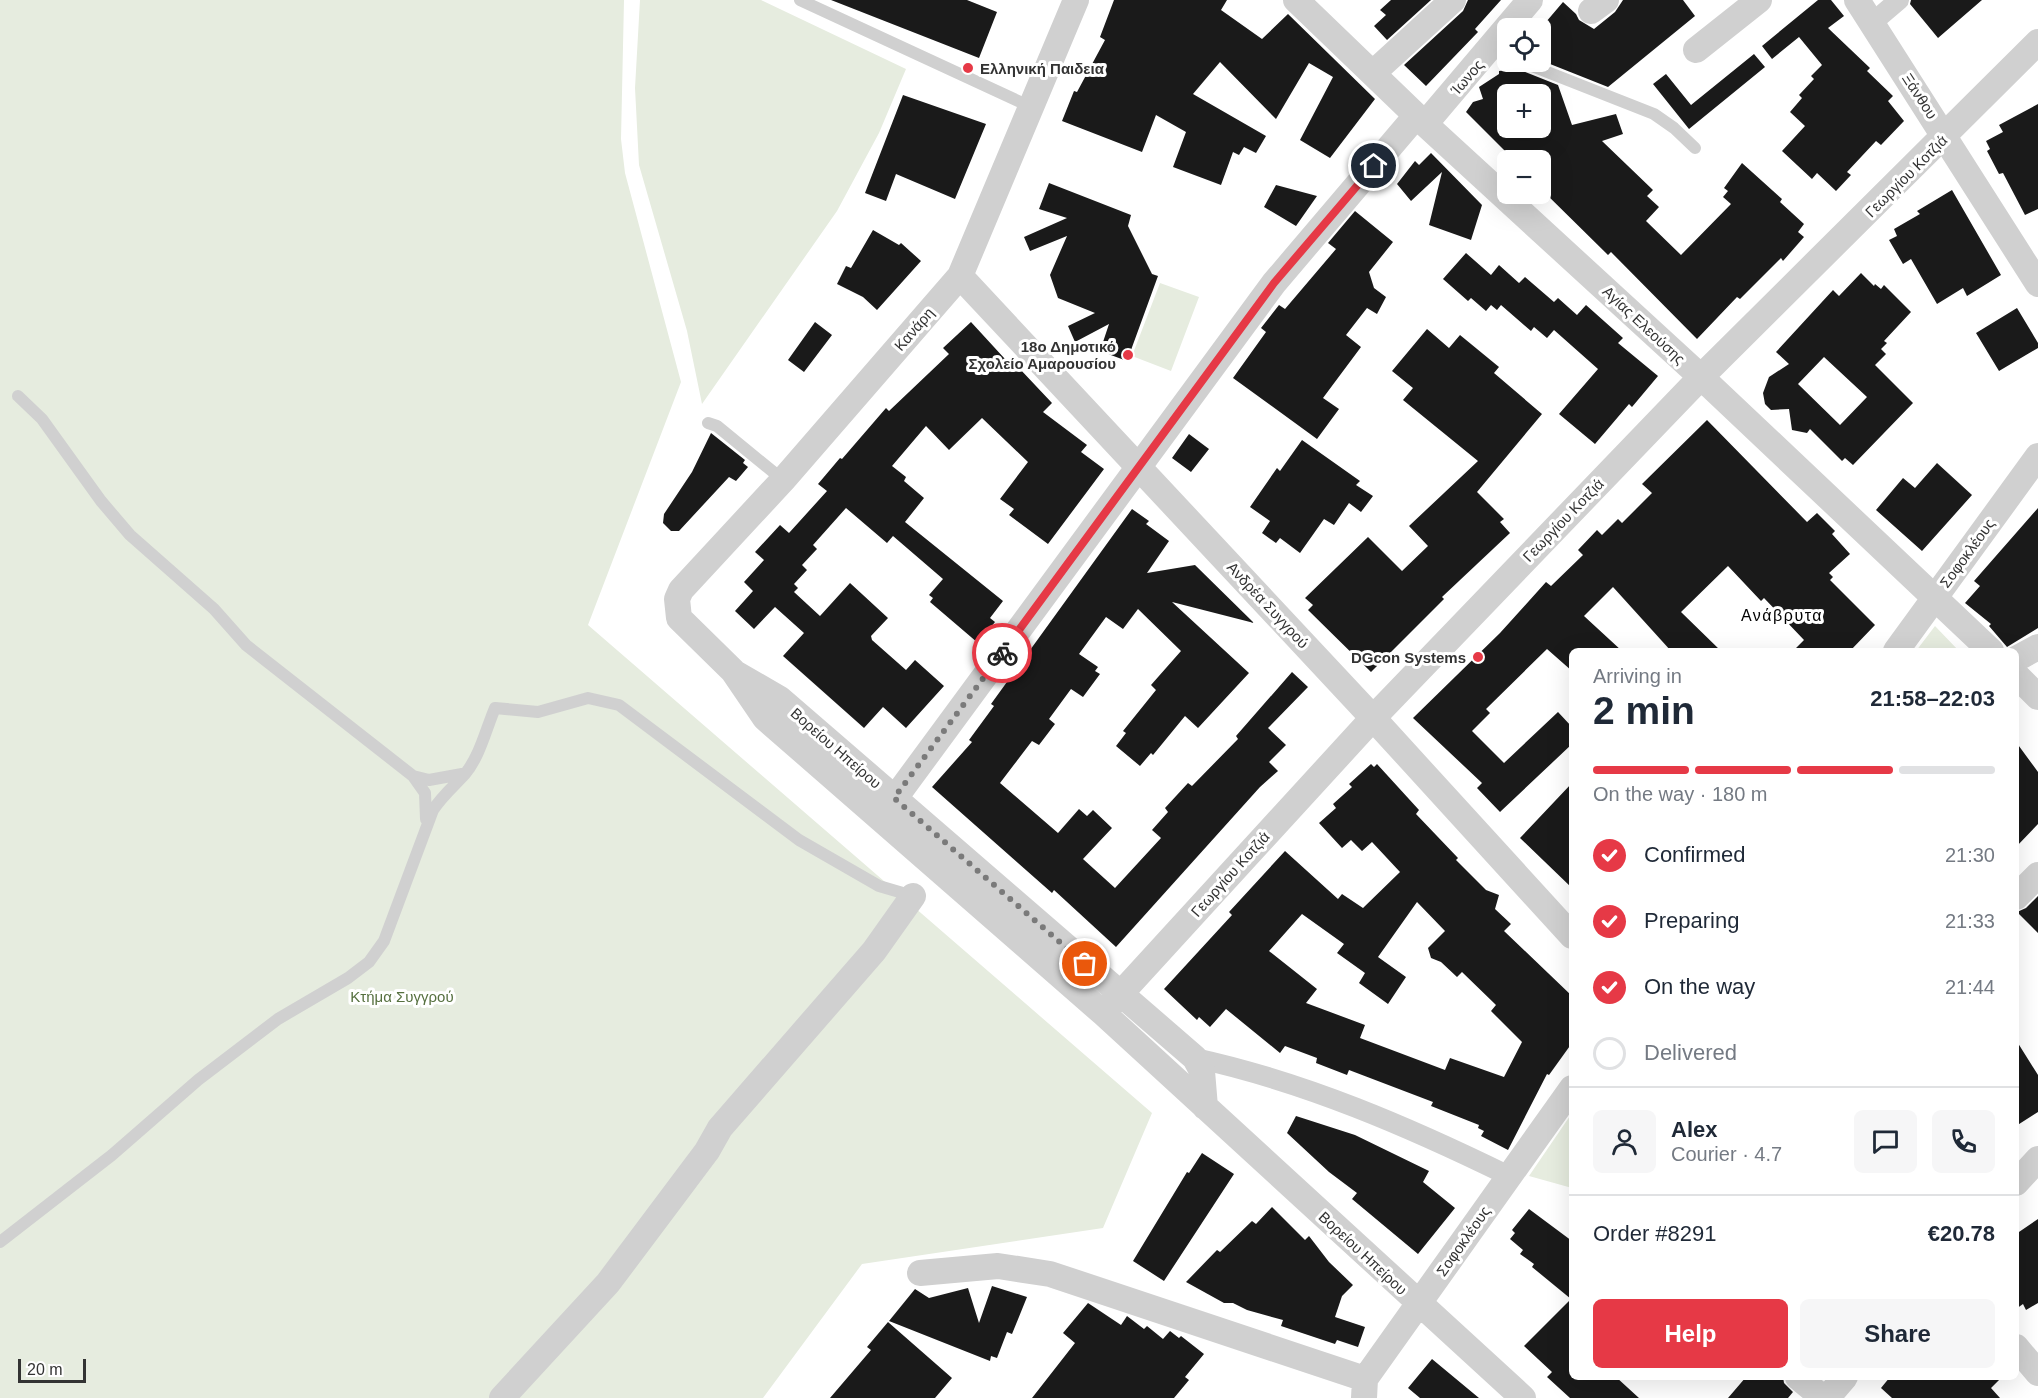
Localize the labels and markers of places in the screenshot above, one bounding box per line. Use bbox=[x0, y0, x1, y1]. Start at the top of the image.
place label: Ελληνική Παιδεια bbox=[980, 60, 1105, 77]
marker: Ελληνική Παιδεια bbox=[961, 61, 975, 75]
pin bbox=[1348, 140, 1399, 191]
place label: 18ο Δημοτικό Σχολείο Αμαρουσίου bbox=[969, 338, 1116, 372]
marker: 18ο Δημοτικό Σχολείο Αμαρουσίου bbox=[1121, 348, 1135, 362]
place label: DGcon Systems bbox=[1351, 649, 1466, 666]
marker: DGcon Systems bbox=[1471, 650, 1485, 664]
pin bbox=[1059, 938, 1110, 989]

